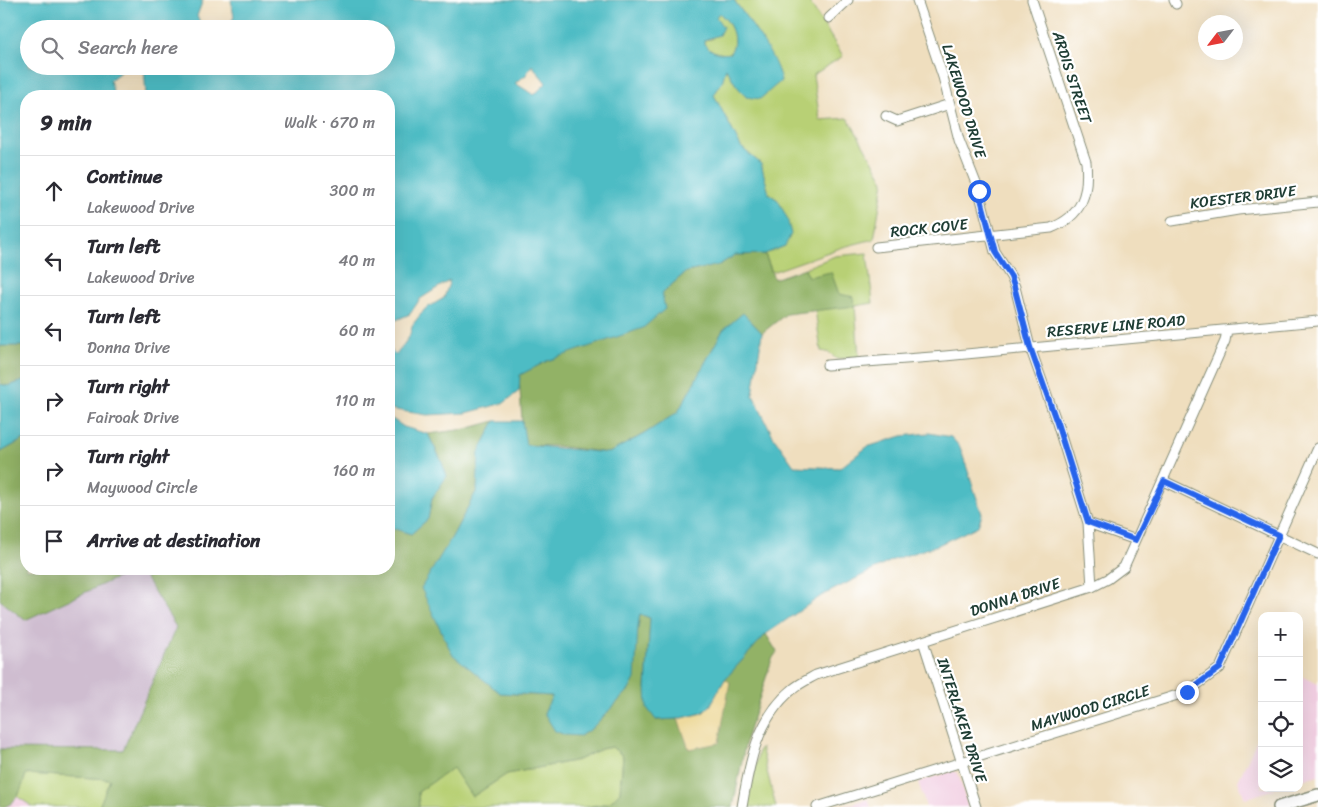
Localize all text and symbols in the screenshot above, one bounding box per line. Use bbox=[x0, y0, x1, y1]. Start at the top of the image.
north arrow bbox=[1198, 15, 1243, 60]
search box bbox=[20, 20, 395, 75]
street label: ARDIS STREET bbox=[1045, 26, 1100, 128]
text: Search here bbox=[78, 31, 178, 64]
icon: search bbox=[38, 34, 66, 62]
street label: LAKEWOOD DRIVE bbox=[934, 41, 994, 163]
text: 9 min bbox=[40, 104, 92, 142]
text: Walk · 670 m bbox=[284, 108, 375, 137]
text: Continue bbox=[87, 160, 163, 193]
text: 300 m bbox=[330, 176, 375, 205]
icon: ahead bbox=[40, 177, 68, 205]
street label: KOESTER DRIVE bbox=[1189, 177, 1299, 216]
route start bbox=[968, 180, 991, 203]
text: Lakewood Drive bbox=[87, 193, 195, 222]
street label: ROCK COVE bbox=[889, 211, 971, 245]
text: Turn left bbox=[87, 230, 160, 263]
text: 40 m bbox=[338, 246, 375, 275]
icon: left bbox=[40, 247, 68, 275]
text: Lakewood Drive bbox=[87, 263, 195, 292]
text: Turn left bbox=[87, 300, 160, 333]
street label: RESERVE LINE ROAD bbox=[1046, 307, 1186, 345]
text: 60 m bbox=[339, 316, 375, 345]
icon: left bbox=[40, 317, 68, 345]
text: Donna Drive bbox=[87, 333, 170, 362]
text: Turn right bbox=[87, 370, 169, 403]
text: 110 m bbox=[335, 386, 375, 415]
icon: right bbox=[40, 387, 68, 415]
text: Fairoak Drive bbox=[87, 403, 179, 432]
text: Turn right bbox=[87, 440, 169, 473]
text: 160 m bbox=[332, 456, 375, 485]
icon: right bbox=[40, 457, 68, 485]
text: Maywood Circle bbox=[87, 473, 198, 502]
text: Arrive at destination bbox=[87, 524, 260, 557]
icon: arrive bbox=[40, 527, 68, 555]
street label: DONNA DRIVE bbox=[967, 570, 1065, 624]
map controls bbox=[1258, 612, 1303, 792]
button: + bbox=[1258, 612, 1303, 657]
street label: INTERLAKEN DRIVE bbox=[929, 653, 995, 787]
button: − bbox=[1258, 657, 1303, 702]
street label: MAYWOOD CIRCLE bbox=[1027, 677, 1154, 738]
route end bbox=[1176, 681, 1199, 704]
button: locate bbox=[1258, 702, 1303, 747]
button: layers bbox=[1258, 747, 1303, 792]

